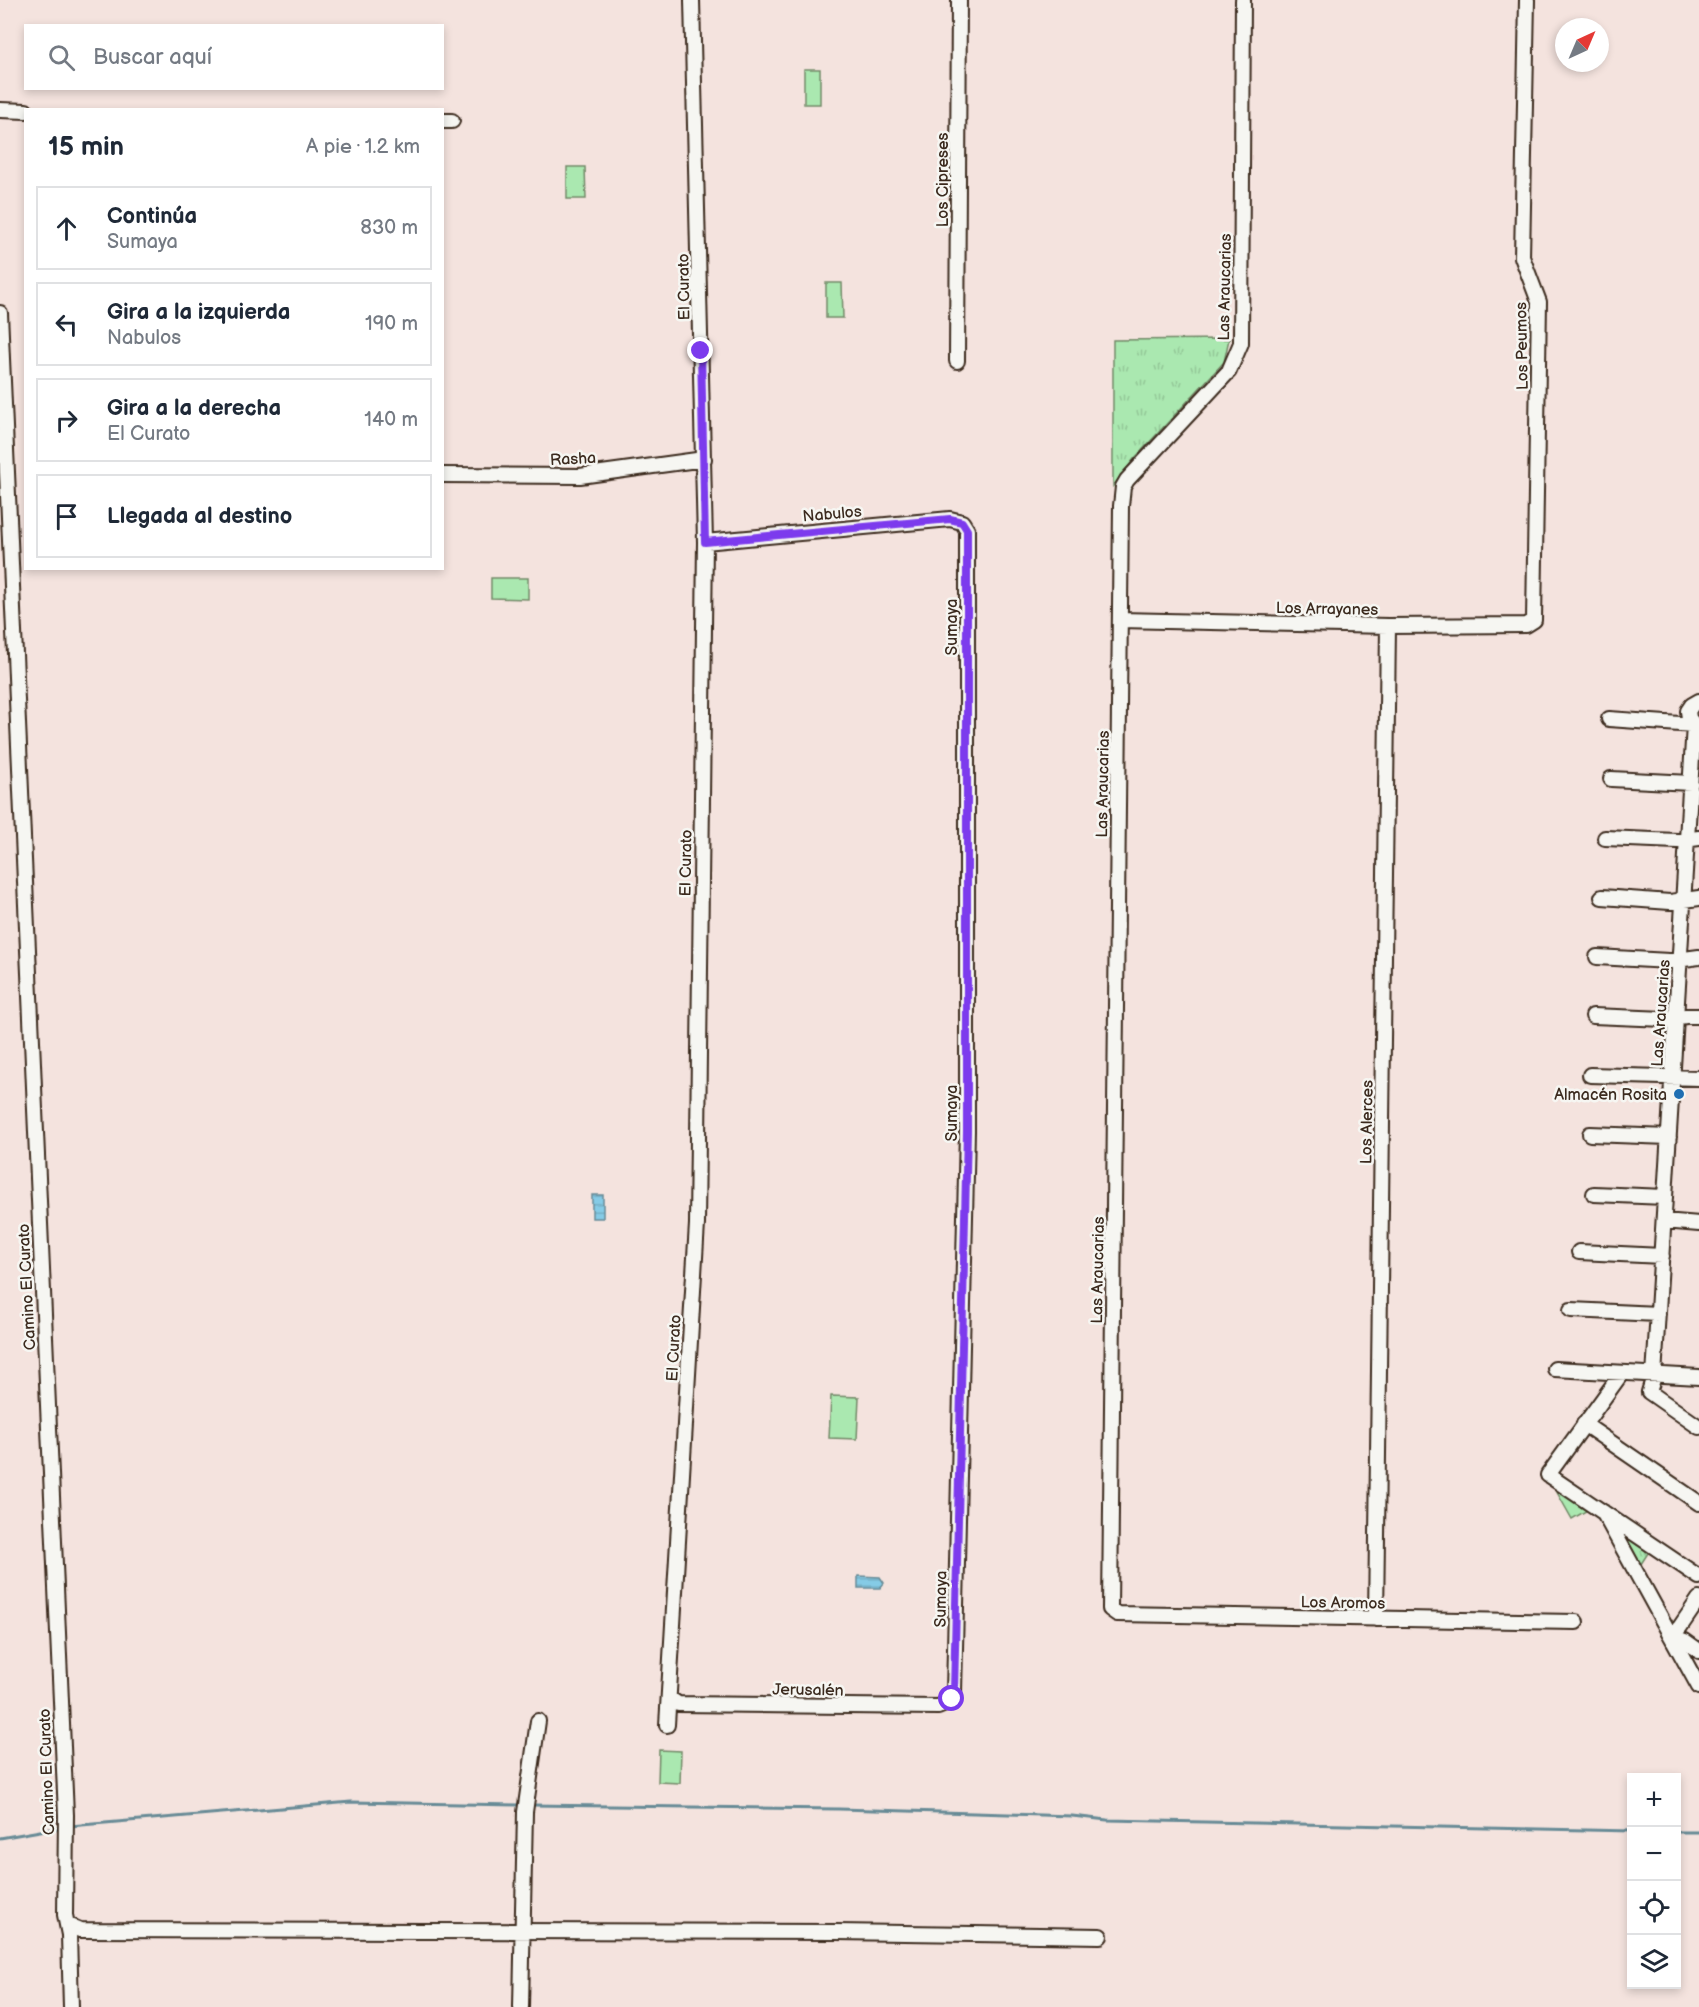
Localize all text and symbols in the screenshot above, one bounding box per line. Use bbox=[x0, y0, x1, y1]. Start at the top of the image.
north arrow bbox=[1555, 18, 1609, 72]
search box bbox=[24, 24, 444, 90]
icon: search bbox=[45, 41, 78, 74]
text: Buscar aquí bbox=[93, 44, 212, 71]
text: 15 min bbox=[48, 132, 124, 163]
street label: Los Cipreses bbox=[934, 133, 953, 227]
text: A pie · 1.2 km bbox=[306, 135, 420, 159]
text: Continúa bbox=[107, 203, 197, 230]
icon: ahead bbox=[50, 212, 83, 245]
text: 830 m bbox=[360, 216, 418, 240]
text: Sumaya bbox=[107, 230, 178, 254]
street label: Las Araucarias bbox=[1215, 233, 1236, 341]
street label: El Curato bbox=[674, 253, 695, 321]
text: Gira a la izquierda bbox=[107, 299, 291, 326]
street label: Los Peumos bbox=[1512, 302, 1533, 390]
icon: left bbox=[50, 308, 83, 341]
text: 190 m bbox=[365, 312, 418, 336]
text: Nabulos bbox=[107, 326, 181, 350]
route end bbox=[687, 337, 713, 363]
text: Gira a la derecha bbox=[107, 395, 281, 422]
icon: right bbox=[50, 404, 83, 437]
text: 140 m bbox=[364, 408, 418, 432]
text: El Curato bbox=[107, 422, 190, 446]
street label: Rasha bbox=[549, 449, 597, 470]
icon: arrive bbox=[50, 500, 83, 533]
street label: Nabulos bbox=[802, 502, 863, 527]
text: Llegada al destino bbox=[107, 503, 292, 530]
street label: Sumaya bbox=[943, 599, 962, 655]
street label: Los Arrayanes bbox=[1276, 599, 1378, 620]
street label: Las Araucarias bbox=[1093, 730, 1114, 838]
street label: El Curato bbox=[676, 829, 697, 897]
street label: Las Araucarias bbox=[1648, 959, 1675, 1067]
street label: Los Alerces bbox=[1357, 1080, 1378, 1164]
street label: Sumaya bbox=[943, 1085, 962, 1141]
place label: Almacén Rosita bbox=[1554, 1086, 1667, 1105]
marker: Almacén Rosita bbox=[1672, 1087, 1686, 1101]
street label: Las Araucarias bbox=[1088, 1216, 1109, 1324]
street label: Camino El Curato bbox=[15, 1223, 40, 1351]
street label: El Curato bbox=[663, 1314, 686, 1382]
street label: Sumaya bbox=[932, 1570, 951, 1628]
street label: Los Aromos bbox=[1301, 1593, 1386, 1614]
street label: Jerusalén bbox=[772, 1680, 844, 1701]
route start bbox=[938, 1685, 964, 1711]
street label: Camino El Curato bbox=[36, 1708, 59, 1836]
map controls bbox=[1627, 1773, 1681, 1989]
button: + bbox=[1627, 1773, 1681, 1827]
button: − bbox=[1627, 1827, 1681, 1881]
button: locate bbox=[1627, 1881, 1681, 1935]
button: layers bbox=[1627, 1935, 1681, 1989]

